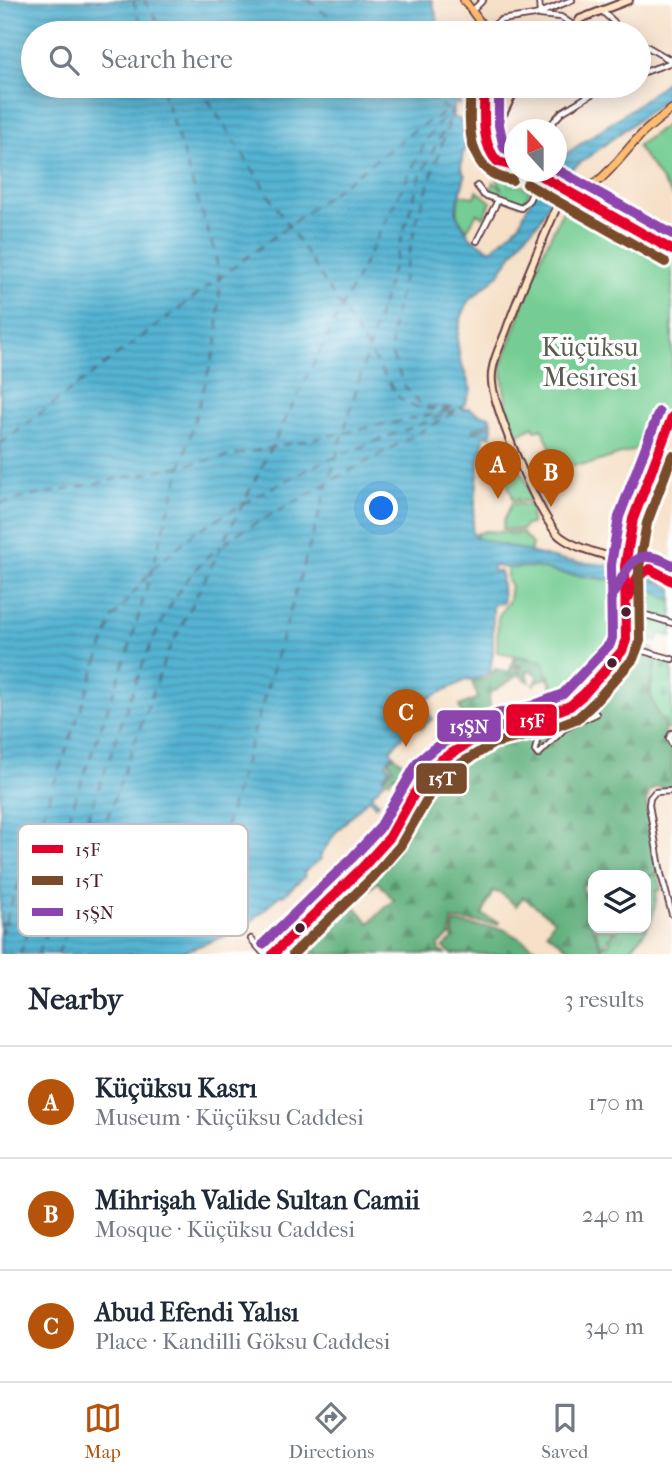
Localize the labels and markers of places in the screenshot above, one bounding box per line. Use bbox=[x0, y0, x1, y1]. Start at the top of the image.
pin: A bbox=[475, 441, 521, 499]
pin: B bbox=[528, 449, 574, 507]
unlabelled marker bbox=[619, 605, 633, 619]
unlabelled marker bbox=[605, 656, 619, 670]
pin: C bbox=[383, 689, 429, 747]
unlabelled marker bbox=[293, 921, 307, 935]

